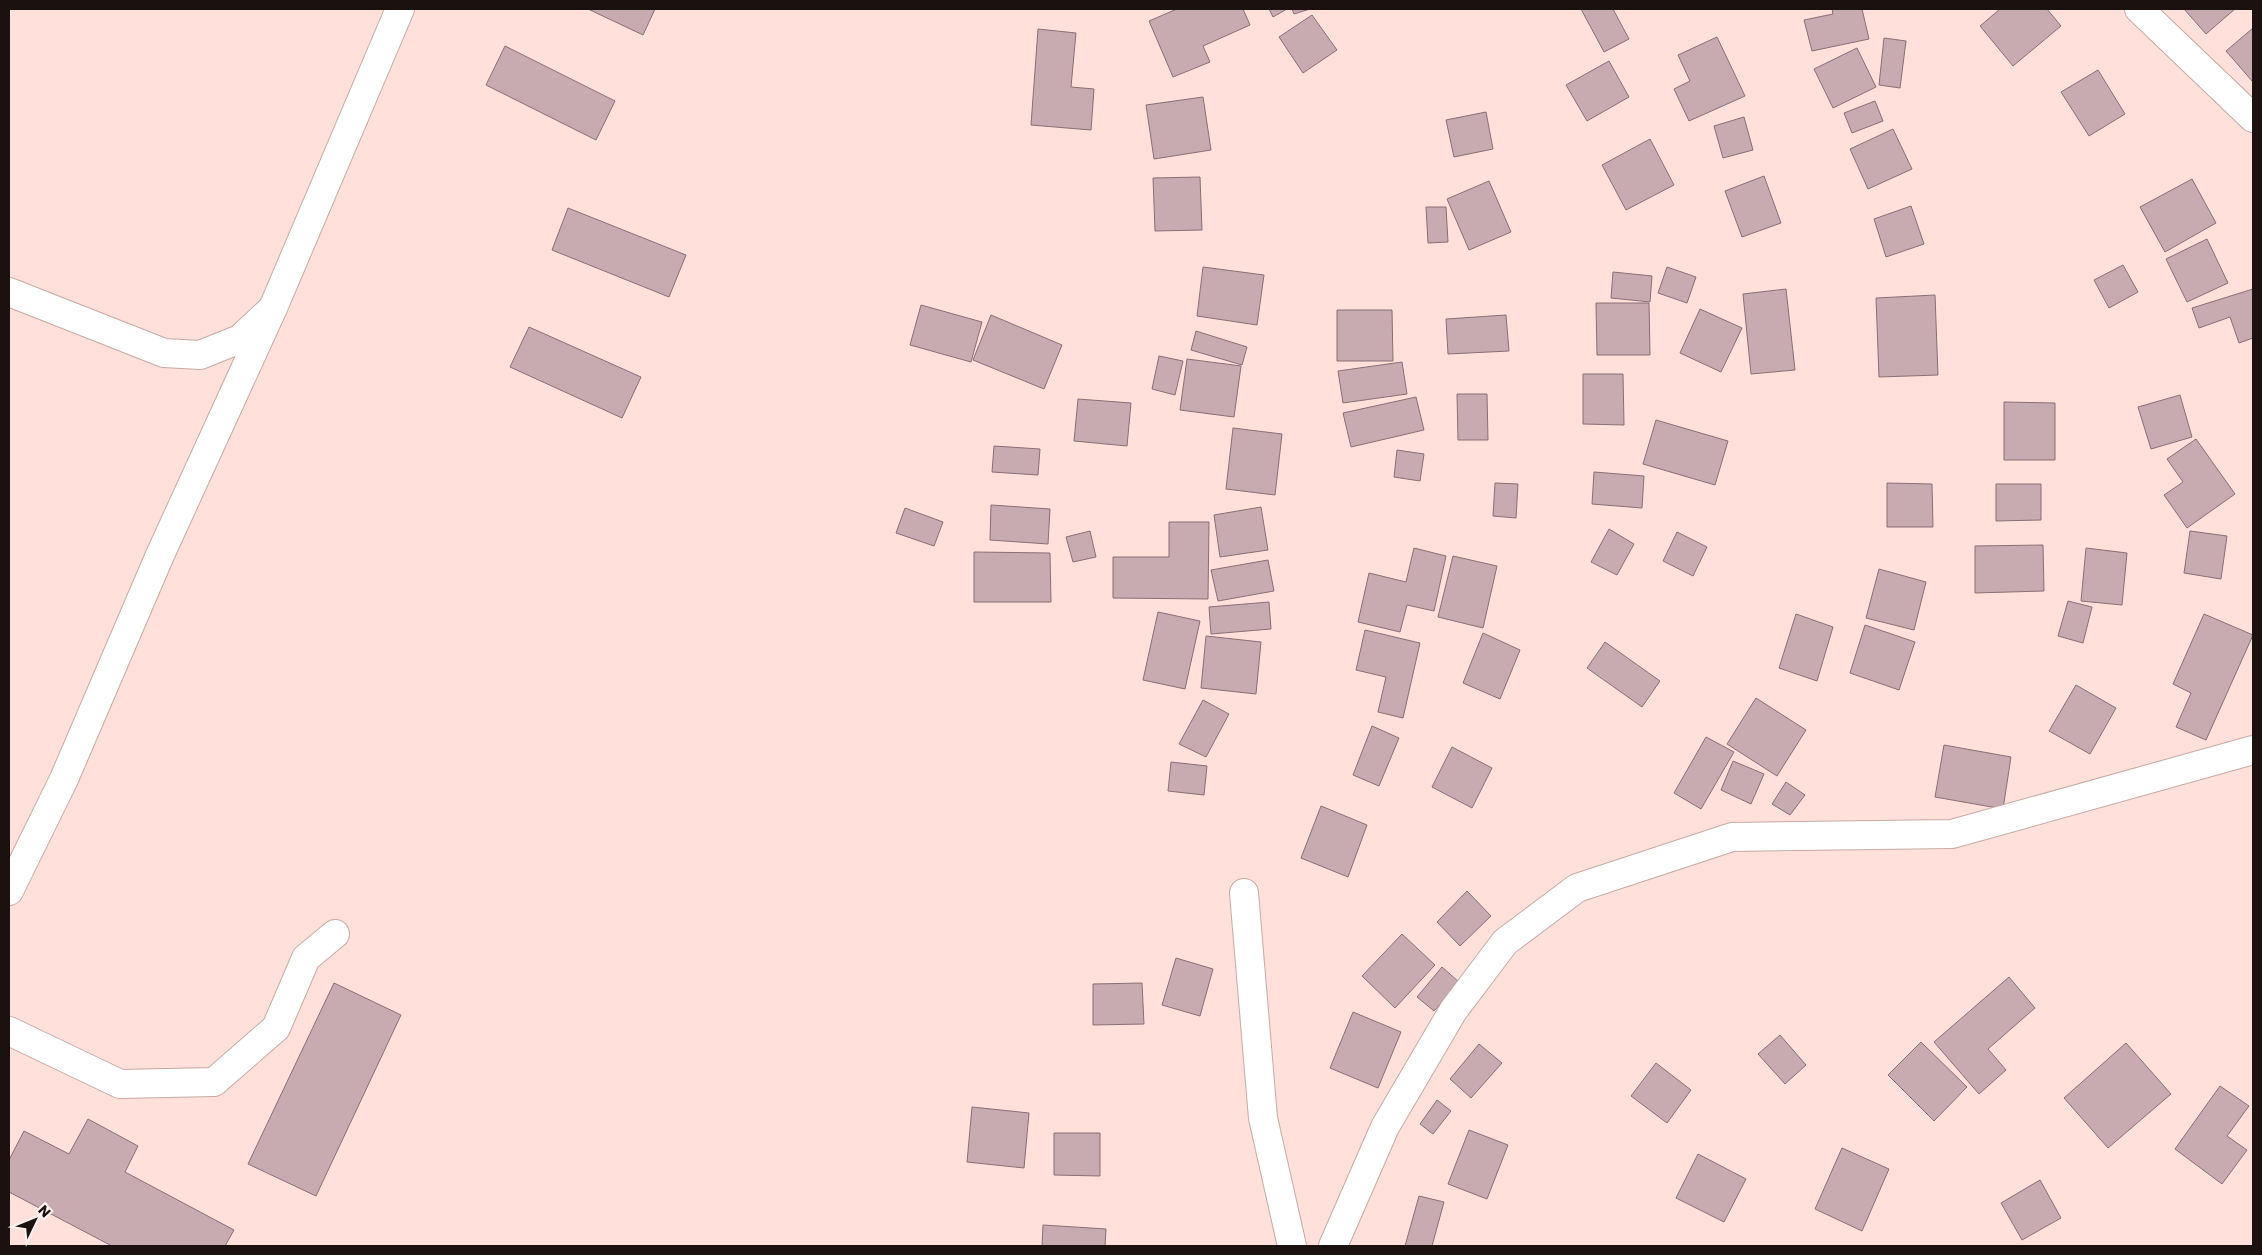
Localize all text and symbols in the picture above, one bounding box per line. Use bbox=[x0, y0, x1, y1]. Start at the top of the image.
north arrow bbox=[10, 1195, 60, 1245]
text: N bbox=[34, 1200, 55, 1222]

